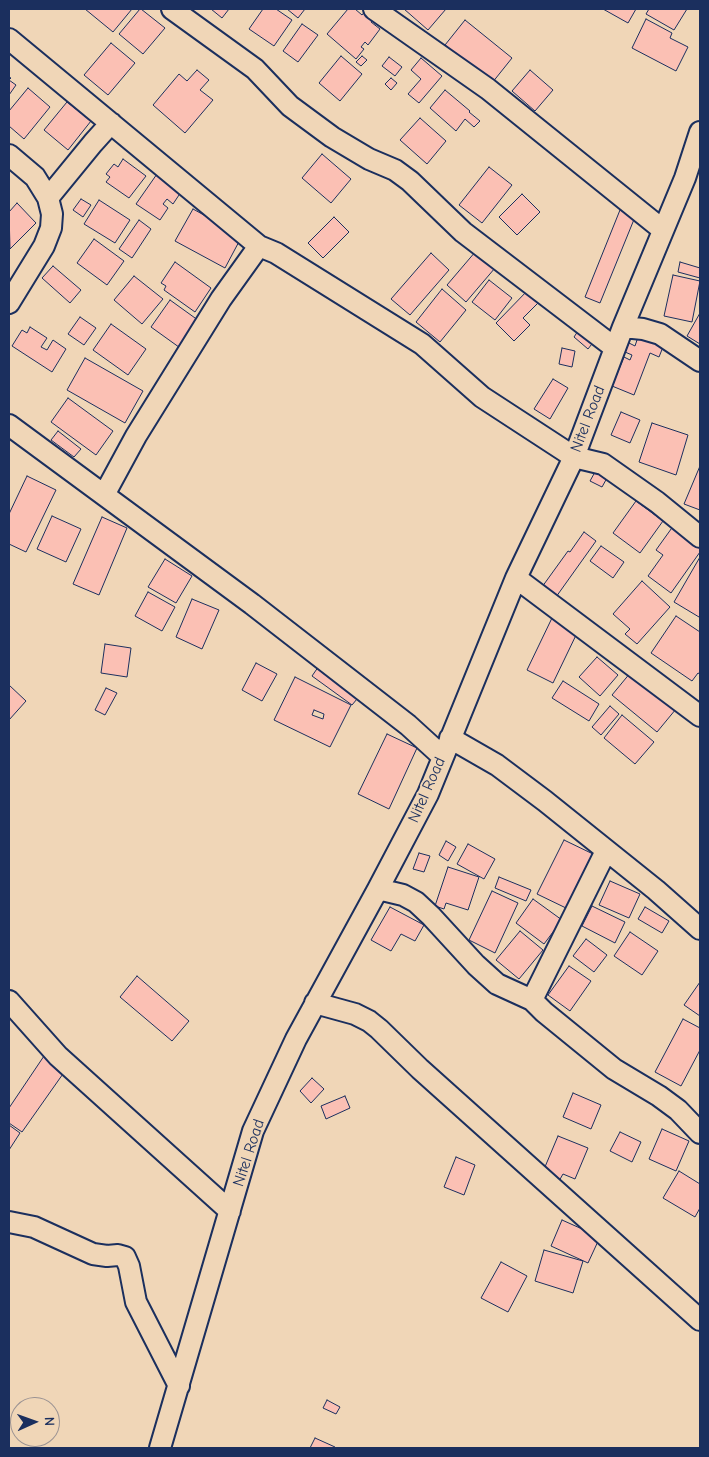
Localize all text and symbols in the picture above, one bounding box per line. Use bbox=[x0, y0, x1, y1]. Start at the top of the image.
street label: Nitel Road bbox=[567, 383, 609, 455]
street label: Nitel Road bbox=[404, 754, 450, 826]
street label: Nitel Road bbox=[229, 1117, 269, 1189]
north arrow bbox=[10, 1397, 60, 1447]
text: N bbox=[41, 1417, 58, 1426]

